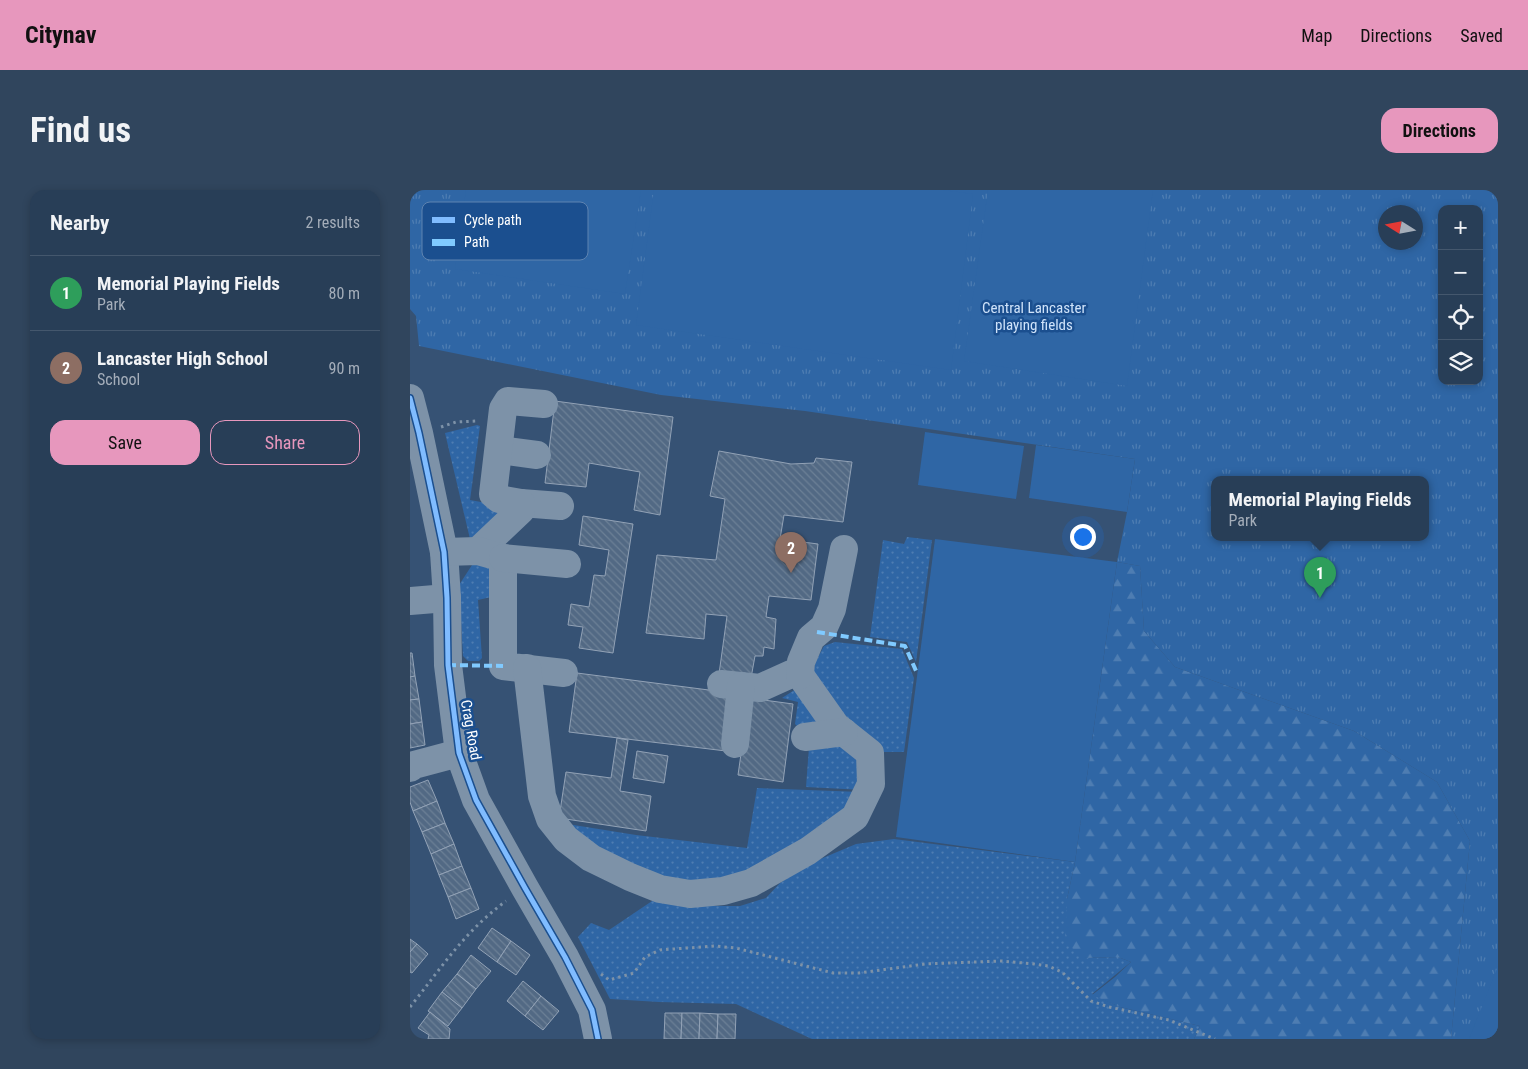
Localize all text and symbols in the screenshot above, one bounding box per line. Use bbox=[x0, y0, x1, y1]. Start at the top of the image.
text: Citynav bbox=[25, 21, 96, 49]
text: Map bbox=[1301, 25, 1332, 46]
text: Directions bbox=[1360, 25, 1432, 46]
text: Saved bbox=[1460, 25, 1503, 46]
button: Directions bbox=[1381, 108, 1498, 153]
text: Find us bbox=[30, 110, 131, 151]
legend bbox=[422, 202, 588, 260]
north arrow bbox=[1378, 205, 1423, 250]
map controls bbox=[1438, 205, 1483, 385]
button: + bbox=[1438, 205, 1483, 250]
text: Nearby bbox=[50, 211, 109, 235]
text: Cycle path bbox=[464, 212, 522, 228]
text: 2 results bbox=[305, 213, 360, 232]
text: Path bbox=[464, 234, 489, 250]
button: − bbox=[1438, 250, 1483, 295]
text: Memorial Playing Fields bbox=[97, 272, 280, 295]
text: 1 bbox=[62, 284, 70, 303]
text: 80 m bbox=[328, 284, 360, 303]
text: Park bbox=[97, 295, 126, 314]
button: locate bbox=[1438, 295, 1483, 340]
park label: Central Lancaster playing fields bbox=[982, 299, 1087, 334]
button: layers bbox=[1438, 340, 1483, 385]
text: Lancaster High School bbox=[97, 347, 268, 370]
text: 2 bbox=[62, 359, 70, 378]
text: 90 m bbox=[328, 359, 360, 378]
text: School bbox=[97, 370, 140, 389]
button: Save bbox=[50, 420, 200, 465]
button: Share bbox=[210, 420, 360, 465]
popup bbox=[1211, 476, 1429, 541]
text: Memorial Playing Fields bbox=[1229, 488, 1411, 511]
text: Park bbox=[1229, 511, 1257, 530]
your location bbox=[1070, 524, 1096, 550]
pin: 2 bbox=[775, 532, 807, 573]
pin: 1 bbox=[1304, 557, 1336, 598]
street label: Crag Road bbox=[457, 698, 485, 762]

